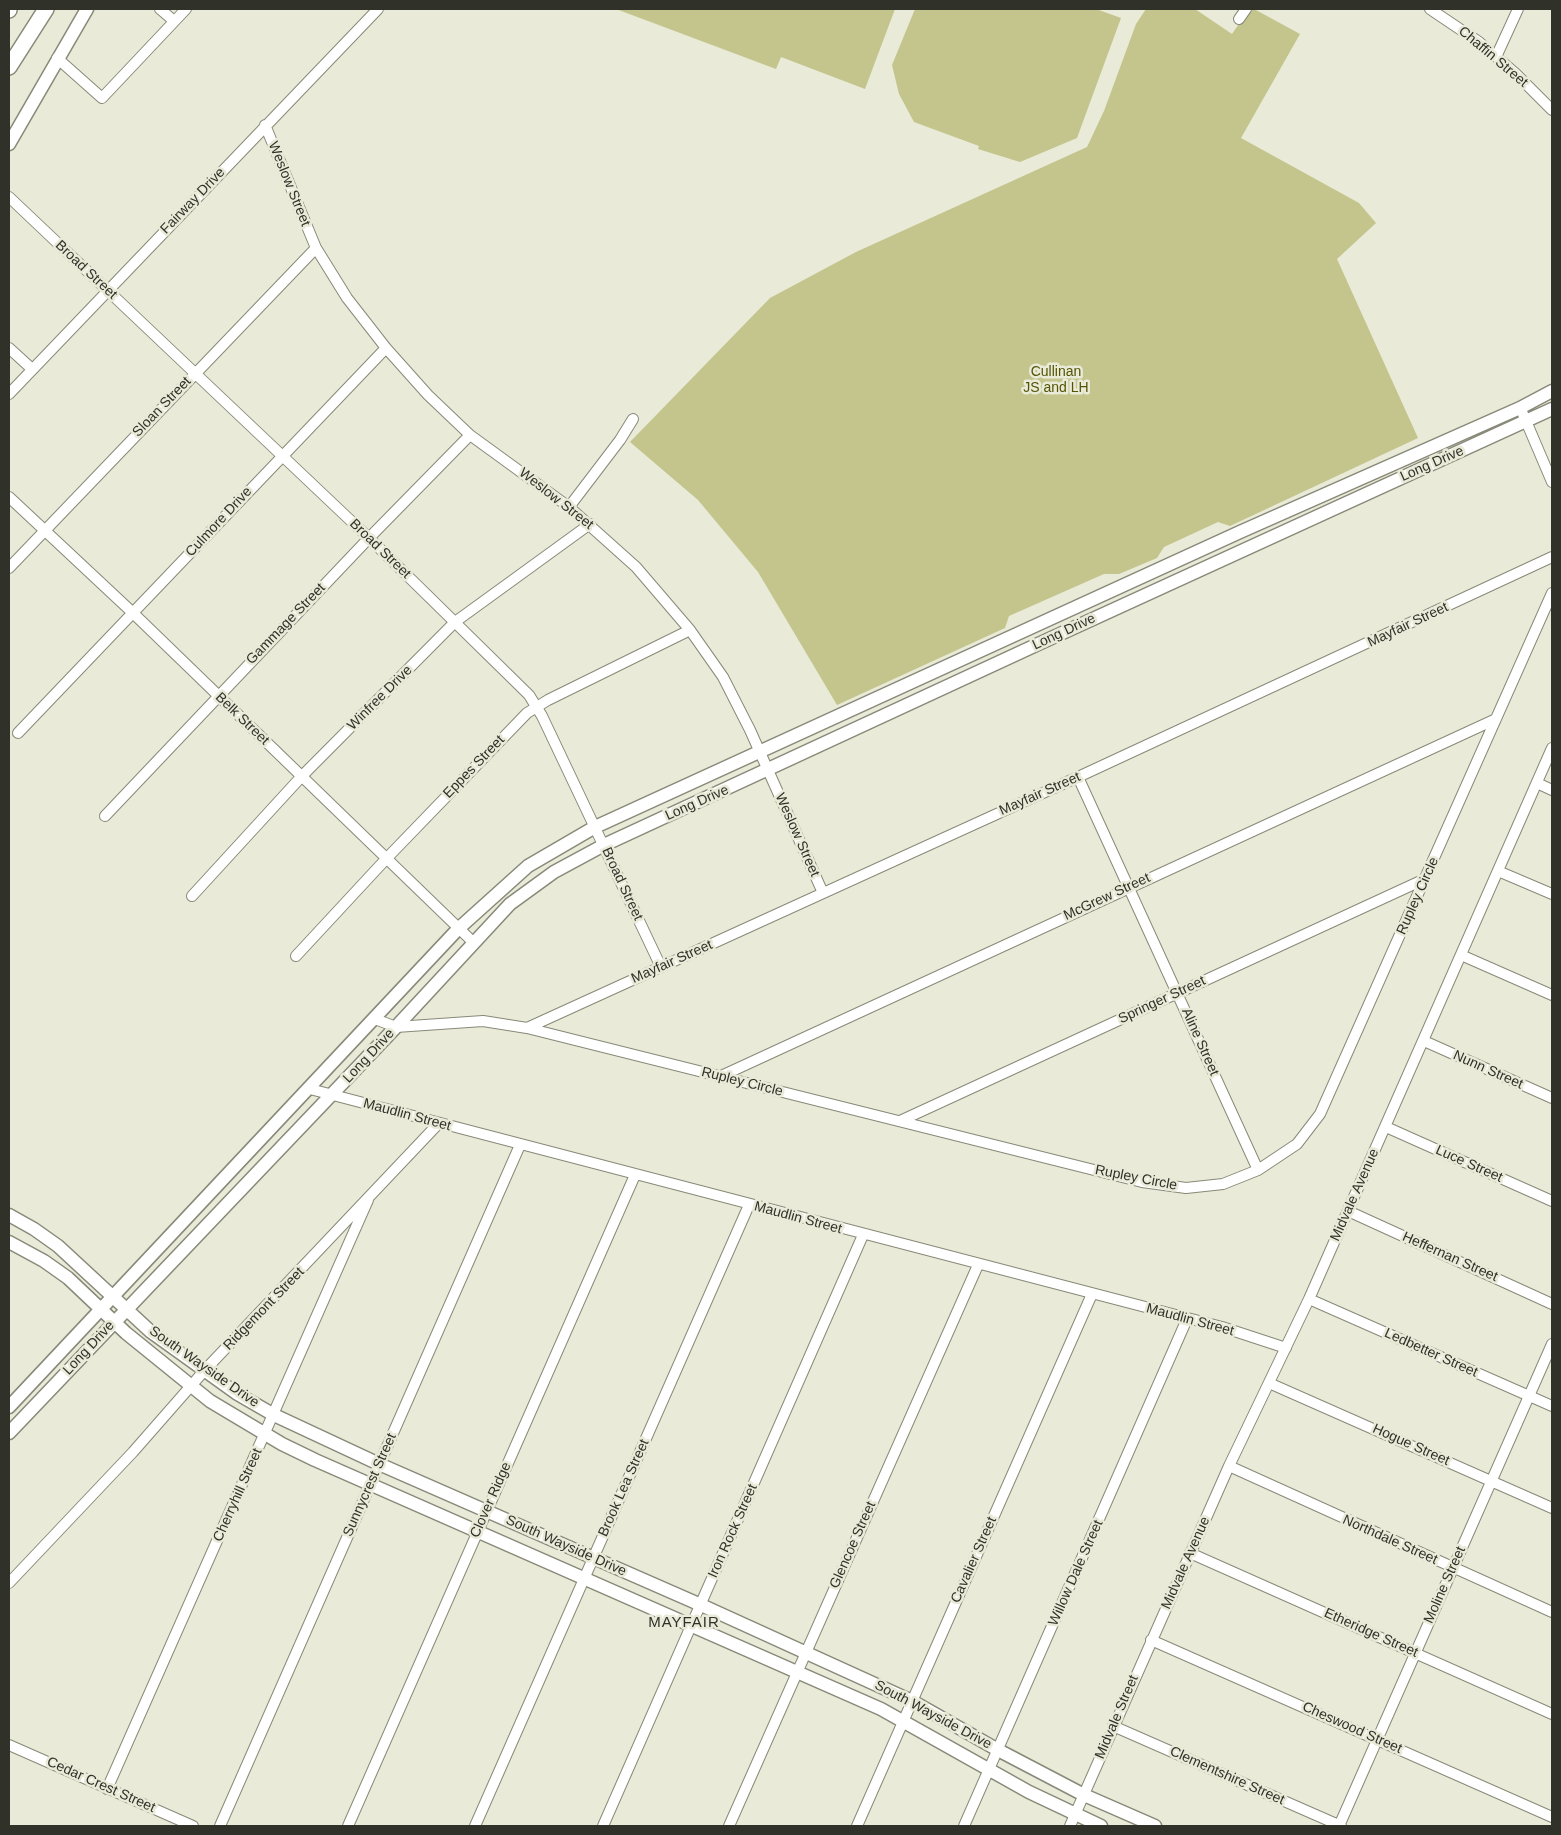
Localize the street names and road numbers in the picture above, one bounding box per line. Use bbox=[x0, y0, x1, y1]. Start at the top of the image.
street label: Chaffin Street bbox=[1455, 23, 1531, 91]
street label: Weslow Street bbox=[264, 139, 314, 229]
street label: Fairway Drive bbox=[157, 164, 229, 238]
street label: Broad Street bbox=[52, 237, 120, 303]
street label: Sloan Street bbox=[129, 373, 195, 441]
street label: Long Drive bbox=[1398, 443, 1466, 485]
street label: Weslow Street bbox=[515, 465, 597, 533]
street label: Culmore Drive bbox=[182, 484, 256, 560]
street label: Broad Street bbox=[346, 516, 414, 582]
street label: Gammage Street bbox=[243, 580, 329, 668]
street label: Mayfair Street bbox=[1365, 599, 1451, 651]
street label: Long Drive bbox=[1030, 610, 1098, 654]
street label: Winfree Drive bbox=[344, 662, 416, 734]
street label: Belk Street bbox=[212, 689, 272, 749]
street label: Eppes Street bbox=[440, 732, 508, 802]
street label: Mayfair Street bbox=[997, 769, 1083, 819]
street label: Long Drive bbox=[663, 782, 731, 824]
street label: Weslow Street bbox=[771, 790, 823, 880]
street label: Broad Street bbox=[598, 845, 646, 923]
street label: Rupley Circle bbox=[1393, 855, 1443, 937]
street label: McGrew Street bbox=[1061, 870, 1153, 924]
street label: Mayfair Street bbox=[629, 937, 715, 987]
street label: Springer Street bbox=[1116, 972, 1208, 1028]
street label: Aline Street bbox=[1178, 1006, 1222, 1078]
street label: Long Drive bbox=[340, 1026, 398, 1086]
street label: Nunn Street bbox=[1450, 1047, 1526, 1093]
street label: Rupley Circle bbox=[700, 1064, 784, 1100]
street label: Maudlin Street bbox=[361, 1095, 453, 1135]
street label: Luce Street bbox=[1433, 1142, 1505, 1186]
street label: Midvale Avenue bbox=[1327, 1146, 1383, 1244]
street label: Rupley Circle bbox=[1094, 1162, 1178, 1194]
street label: Maudlin Street bbox=[752, 1198, 844, 1238]
street label: Heffernan Street bbox=[1400, 1228, 1500, 1286]
street label: Ridgemont Street bbox=[220, 1264, 308, 1354]
street label: Maudlin Street bbox=[1144, 1300, 1236, 1340]
street label: Long Drive bbox=[60, 1318, 118, 1378]
street label: South Wayside Drive bbox=[146, 1323, 262, 1411]
street label: Ledbetter Street bbox=[1382, 1325, 1480, 1381]
street label: Hogue Street bbox=[1370, 1421, 1452, 1469]
street label: Sunnycrest Street bbox=[340, 1431, 400, 1539]
street label: Brook Lea Street bbox=[595, 1437, 653, 1539]
street label: Cherryhill Street bbox=[210, 1446, 266, 1544]
street label: Clover Ridge bbox=[467, 1460, 515, 1540]
street label: Iron Rock Street bbox=[705, 1481, 761, 1581]
street label: Glencoe Street bbox=[826, 1499, 880, 1591]
street label: South Wayside Drive bbox=[503, 1512, 629, 1580]
street label: Northdale Street bbox=[1340, 1512, 1440, 1568]
street label: Cavalier Street bbox=[947, 1514, 1001, 1606]
street label: Midvale Avenue bbox=[1158, 1514, 1214, 1612]
street label: Willow Dale Street bbox=[1045, 1517, 1107, 1629]
street label: Moline Street bbox=[1421, 1544, 1469, 1626]
street label: Etheridge Street bbox=[1321, 1605, 1421, 1661]
street label: Midvale Street bbox=[1092, 1673, 1142, 1761]
street label: South Wayside Drive bbox=[872, 1677, 994, 1753]
street label: Cheswood Street bbox=[1300, 1698, 1404, 1758]
street label: Clementshire Street bbox=[1167, 1743, 1287, 1809]
street label: Cedar Crest Street bbox=[44, 1754, 158, 1816]

